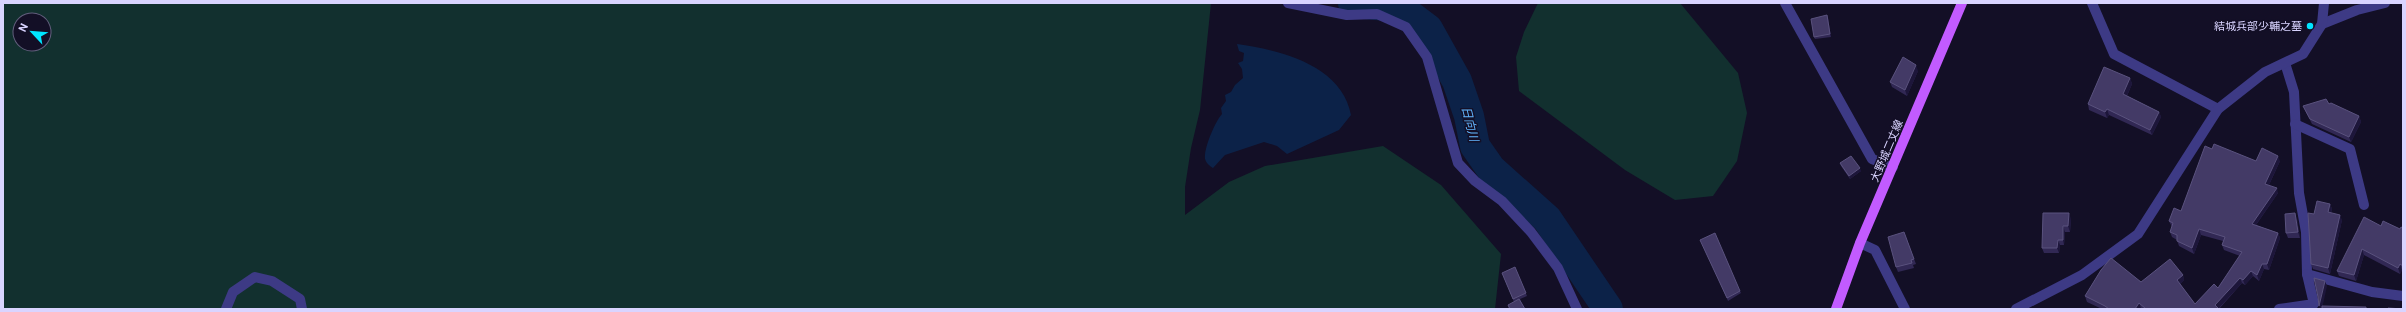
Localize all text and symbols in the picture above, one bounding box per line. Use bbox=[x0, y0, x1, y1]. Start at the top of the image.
north arrow bbox=[12, 12, 52, 52]
place label: 結城兵部少輔之墓 bbox=[2214, 20, 2302, 33]
text: N bbox=[16, 21, 31, 34]
marker: 結城兵部少輔之墓 bbox=[2305, 21, 2315, 31]
water label: 日向川 bbox=[1459, 105, 1482, 145]
street label: 大野城二丈線 bbox=[1868, 118, 1906, 184]

